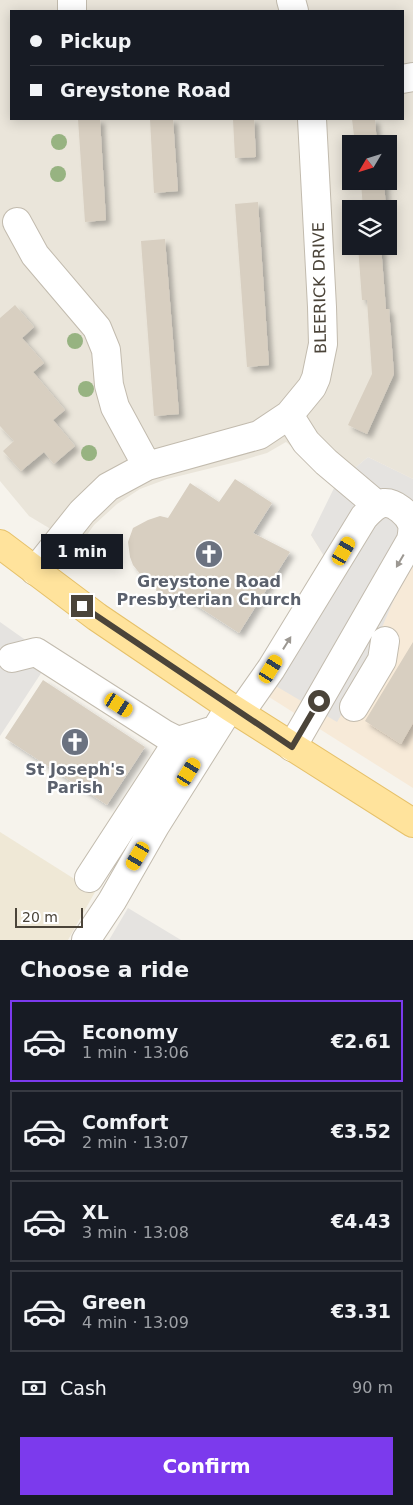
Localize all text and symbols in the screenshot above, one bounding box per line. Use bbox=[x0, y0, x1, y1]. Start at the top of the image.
text: Pickup bbox=[60, 30, 131, 52]
text: Greystone Road bbox=[60, 79, 231, 101]
north arrow bbox=[342, 135, 398, 190]
map controls bbox=[342, 135, 397, 255]
button: layers bbox=[342, 200, 397, 255]
street label: BLEERICK DRIVE bbox=[309, 222, 330, 354]
callout: 1 min bbox=[41, 534, 123, 568]
car bbox=[330, 534, 357, 568]
church icon: Greystone Road Presbyterian Church bbox=[194, 539, 224, 569]
text: 1 min bbox=[57, 542, 107, 561]
one-way arrow bbox=[395, 554, 404, 567]
place label: Greystone Road Presbyterian Church bbox=[117, 572, 301, 609]
route end bbox=[71, 595, 93, 617]
one-way arrow bbox=[282, 637, 291, 650]
car bbox=[256, 652, 285, 686]
route start bbox=[308, 690, 330, 712]
car bbox=[102, 691, 135, 719]
church icon: St Joseph's Parish bbox=[60, 727, 90, 757]
car bbox=[174, 755, 203, 789]
place label: St Joseph's Parish bbox=[25, 760, 125, 797]
car bbox=[124, 839, 151, 873]
scale bar bbox=[15, 905, 82, 928]
text: 20 m bbox=[22, 909, 58, 925]
text: Choose a ride bbox=[20, 957, 189, 982]
icon: car bbox=[22, 1019, 67, 1064]
text: Economy bbox=[82, 1021, 178, 1043]
text: €2.61 bbox=[331, 1030, 391, 1052]
text: 1 min · 13:06 bbox=[82, 1043, 189, 1062]
icon: car bbox=[22, 1109, 67, 1154]
text: Comfort bbox=[82, 1111, 169, 1133]
text: €3.52 bbox=[331, 1120, 391, 1142]
text: 2 min · 13:07 bbox=[82, 1133, 189, 1152]
icon: car bbox=[22, 1199, 67, 1244]
text: XL bbox=[82, 1201, 109, 1223]
text: €4.43 bbox=[331, 1210, 391, 1232]
text: 3 min · 13:08 bbox=[82, 1223, 189, 1242]
icon: car bbox=[22, 1289, 67, 1334]
text: Green bbox=[82, 1291, 146, 1313]
text: €3.31 bbox=[331, 1300, 391, 1322]
text: 4 min · 13:09 bbox=[82, 1313, 189, 1332]
icon: cash bbox=[20, 1374, 48, 1402]
text: Cash bbox=[60, 1377, 107, 1399]
text: 90 m bbox=[352, 1378, 393, 1397]
button: Confirm bbox=[20, 1437, 393, 1495]

